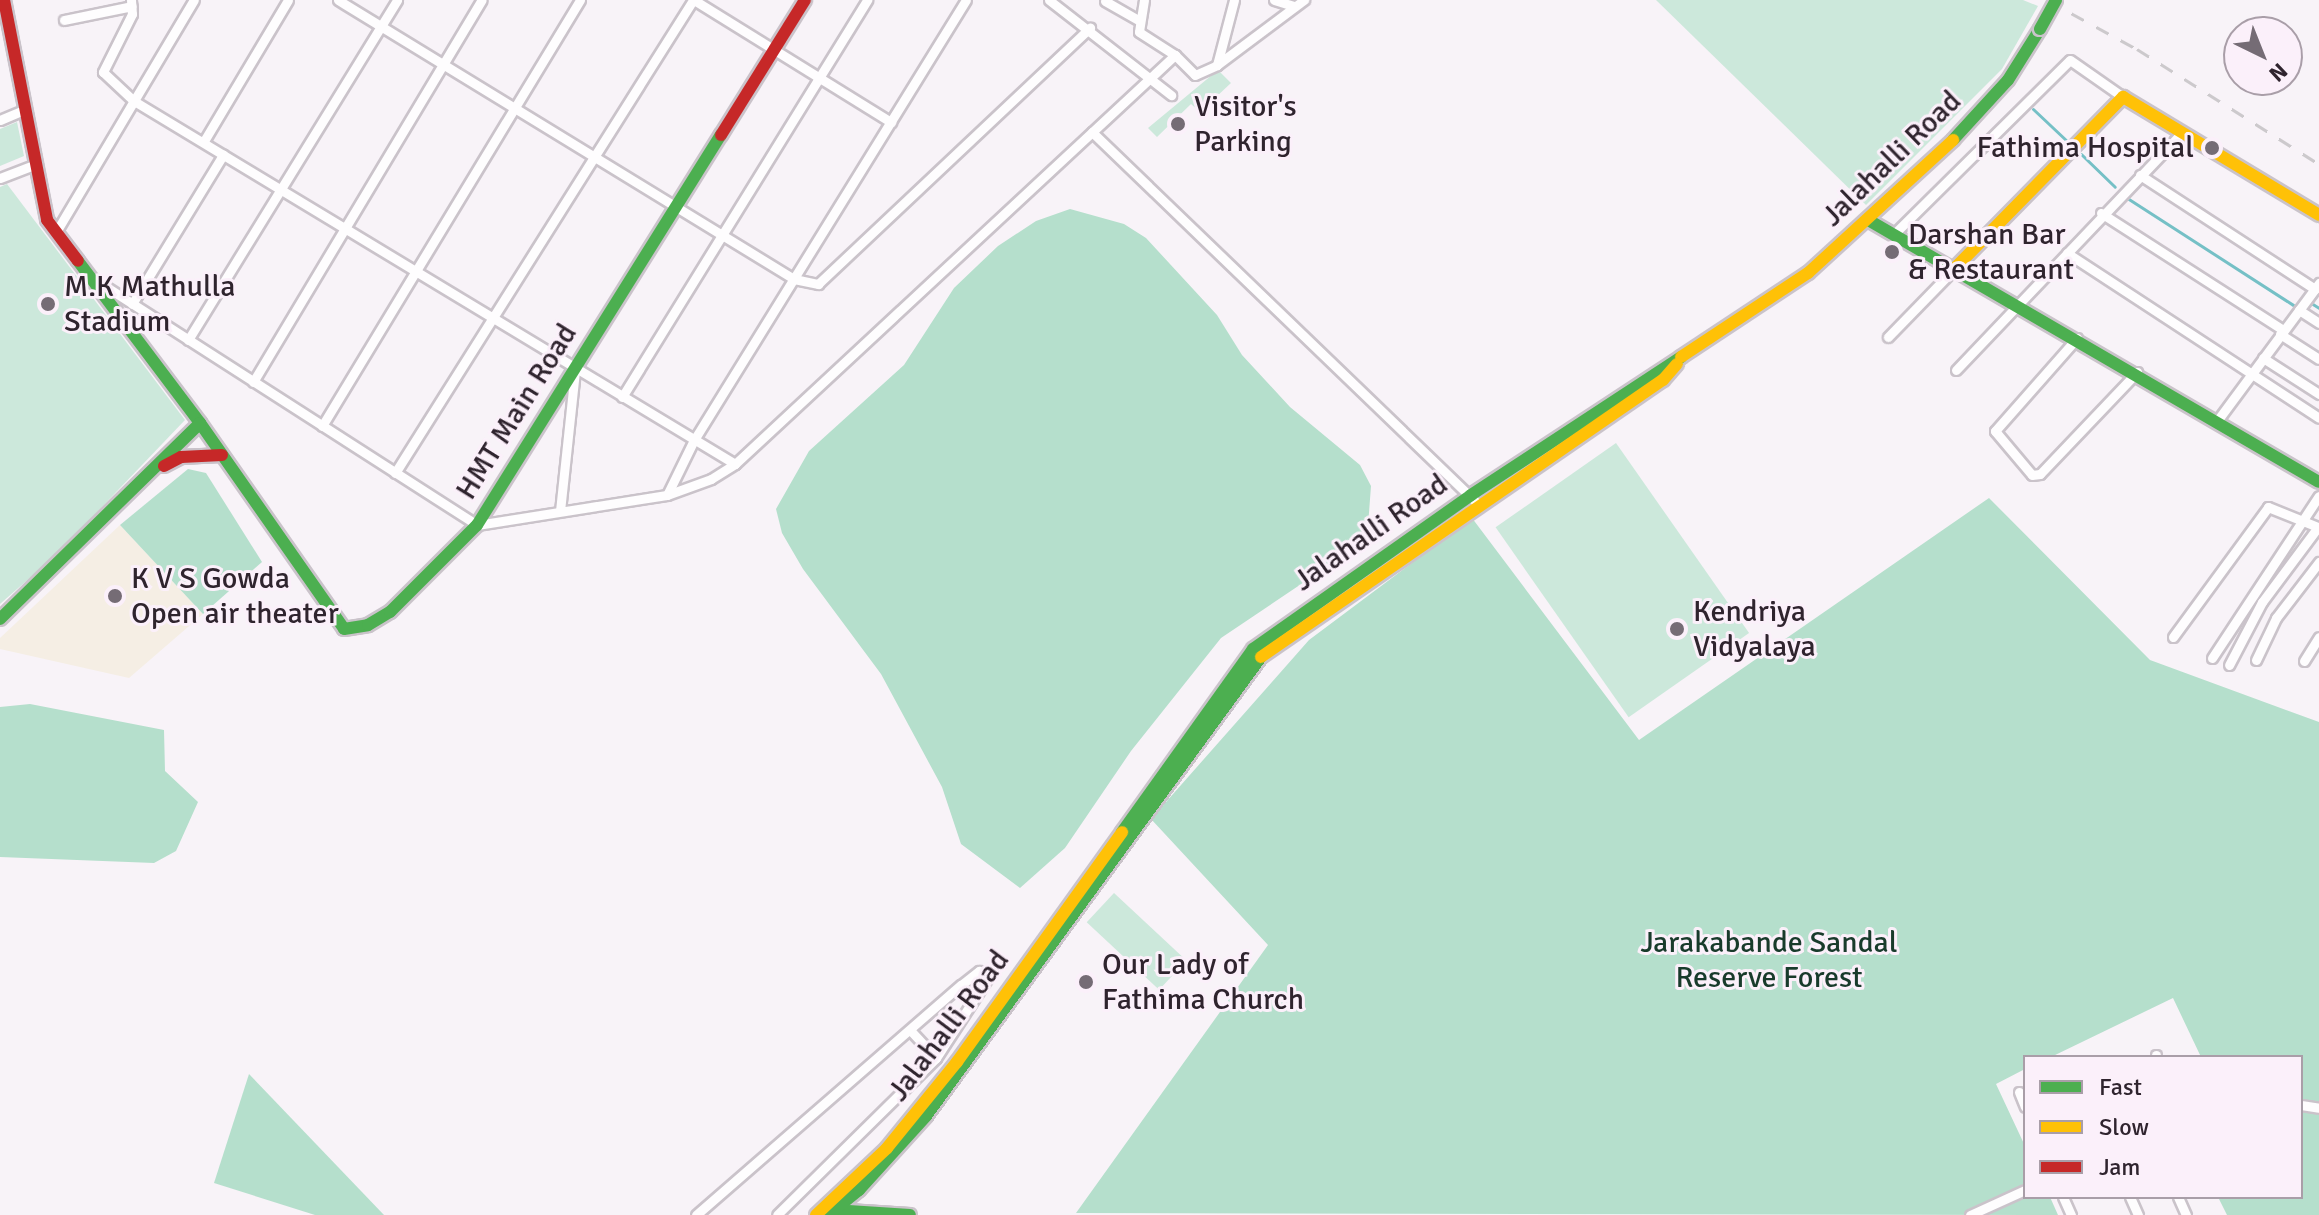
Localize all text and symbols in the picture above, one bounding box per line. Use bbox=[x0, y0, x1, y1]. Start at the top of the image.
north arrow bbox=[2223, 16, 2303, 96]
text: N bbox=[2264, 57, 2293, 88]
street label: Jalahalli Road bbox=[1815, 84, 1969, 234]
place label: Visitor's Parking bbox=[1194, 89, 1297, 160]
marker: Visitor's Parking bbox=[1169, 115, 1187, 133]
place label: Fathima Hospital bbox=[1976, 130, 2194, 166]
marker: Fathima Hospital bbox=[2201, 137, 2223, 159]
place label: Darshan Bar & Restaurant bbox=[1908, 217, 2074, 288]
marker: Darshan Bar & Restaurant bbox=[1883, 243, 1901, 261]
place label: M.K Mathulla Stadium bbox=[64, 269, 236, 340]
marker: M.K Mathulla Stadium bbox=[39, 295, 57, 313]
street label: HMT Main Road bbox=[449, 318, 585, 506]
street label: Jalahalli Road bbox=[1287, 467, 1455, 599]
place label: K V S Gowda Open air theater bbox=[131, 561, 339, 632]
marker: K V S Gowda Open air theater bbox=[106, 587, 124, 605]
place label: Kendriya Vidyalaya bbox=[1693, 594, 1816, 664]
marker: Kendriya Vidyalaya bbox=[1668, 620, 1686, 638]
park label: Jarakabande Sandal Reserve Forest bbox=[1640, 925, 1898, 996]
street label: Jalahalli Road bbox=[881, 943, 1017, 1109]
place label: Our Lady of Fathima Church bbox=[1102, 947, 1304, 1018]
marker: Our Lady of Fathima Church bbox=[1077, 973, 1095, 991]
legend bbox=[2023, 1055, 2303, 1199]
text: Fast bbox=[2099, 1072, 2142, 1102]
text: Slow bbox=[2099, 1112, 2149, 1142]
text: Jam bbox=[2099, 1152, 2140, 1182]

